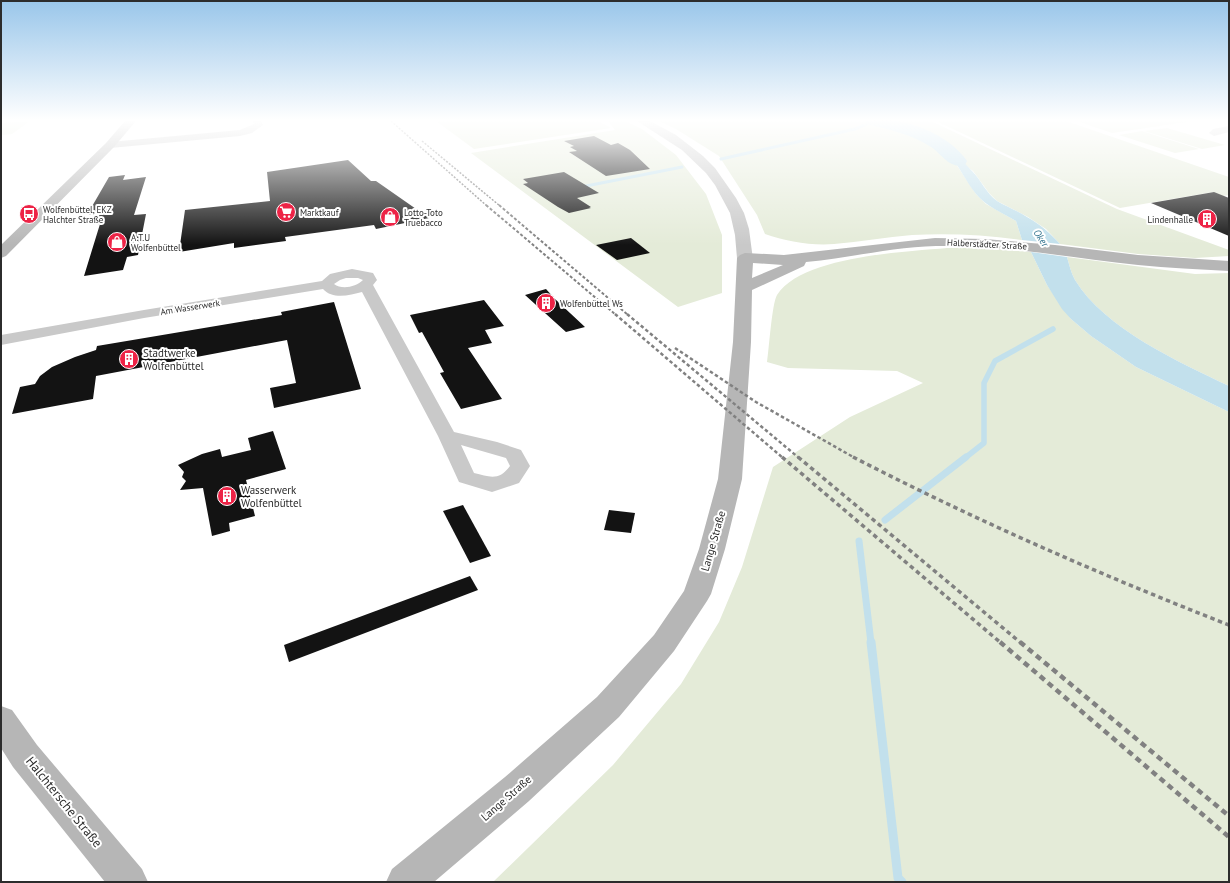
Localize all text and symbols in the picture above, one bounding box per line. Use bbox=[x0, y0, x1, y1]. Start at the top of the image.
supermarket icon: Marktkauf bbox=[275, 201, 297, 223]
bus stop icon: Wolfenbüttel, EKZ Halchter Straße bbox=[18, 203, 40, 225]
place label: Wolfenbüttel, EKZ Halchter Straße bbox=[43, 204, 112, 225]
shop icon: Lotto-Toto Truebacco bbox=[379, 206, 401, 228]
place label: Marktkauf bbox=[300, 207, 340, 218]
place label: Lotto-Toto Truebacco bbox=[404, 207, 443, 228]
building icon: Lindenhalle bbox=[1196, 208, 1218, 230]
place label: Lindenhalle bbox=[1147, 214, 1193, 225]
water label: Oker bbox=[1030, 227, 1052, 250]
shop icon: A.T.U Wolfenbüttel bbox=[106, 231, 128, 253]
place label: A.T.U Wolfenbüttel bbox=[131, 232, 181, 253]
street label: Halberstädter Straße bbox=[947, 236, 1028, 252]
building icon: Wolfenbüttel Ws bbox=[535, 292, 557, 314]
street label: Am Wasserwerk bbox=[159, 297, 221, 317]
place label: Wolfenbüttel Ws bbox=[560, 298, 623, 309]
place label: Stadtwerke Wolfenbüttel bbox=[143, 346, 205, 373]
building icon: Stadtwerke Wolfenbüttel bbox=[118, 348, 140, 370]
place label: Wasserwerk Wolfenbüttel bbox=[241, 483, 303, 510]
building icon: Wasserwerk Wolfenbüttel bbox=[216, 485, 238, 507]
street label: Lange Straße bbox=[698, 509, 728, 573]
street label: Halchtersche Straße bbox=[22, 753, 106, 851]
street label: Lange Straße bbox=[478, 772, 534, 824]

